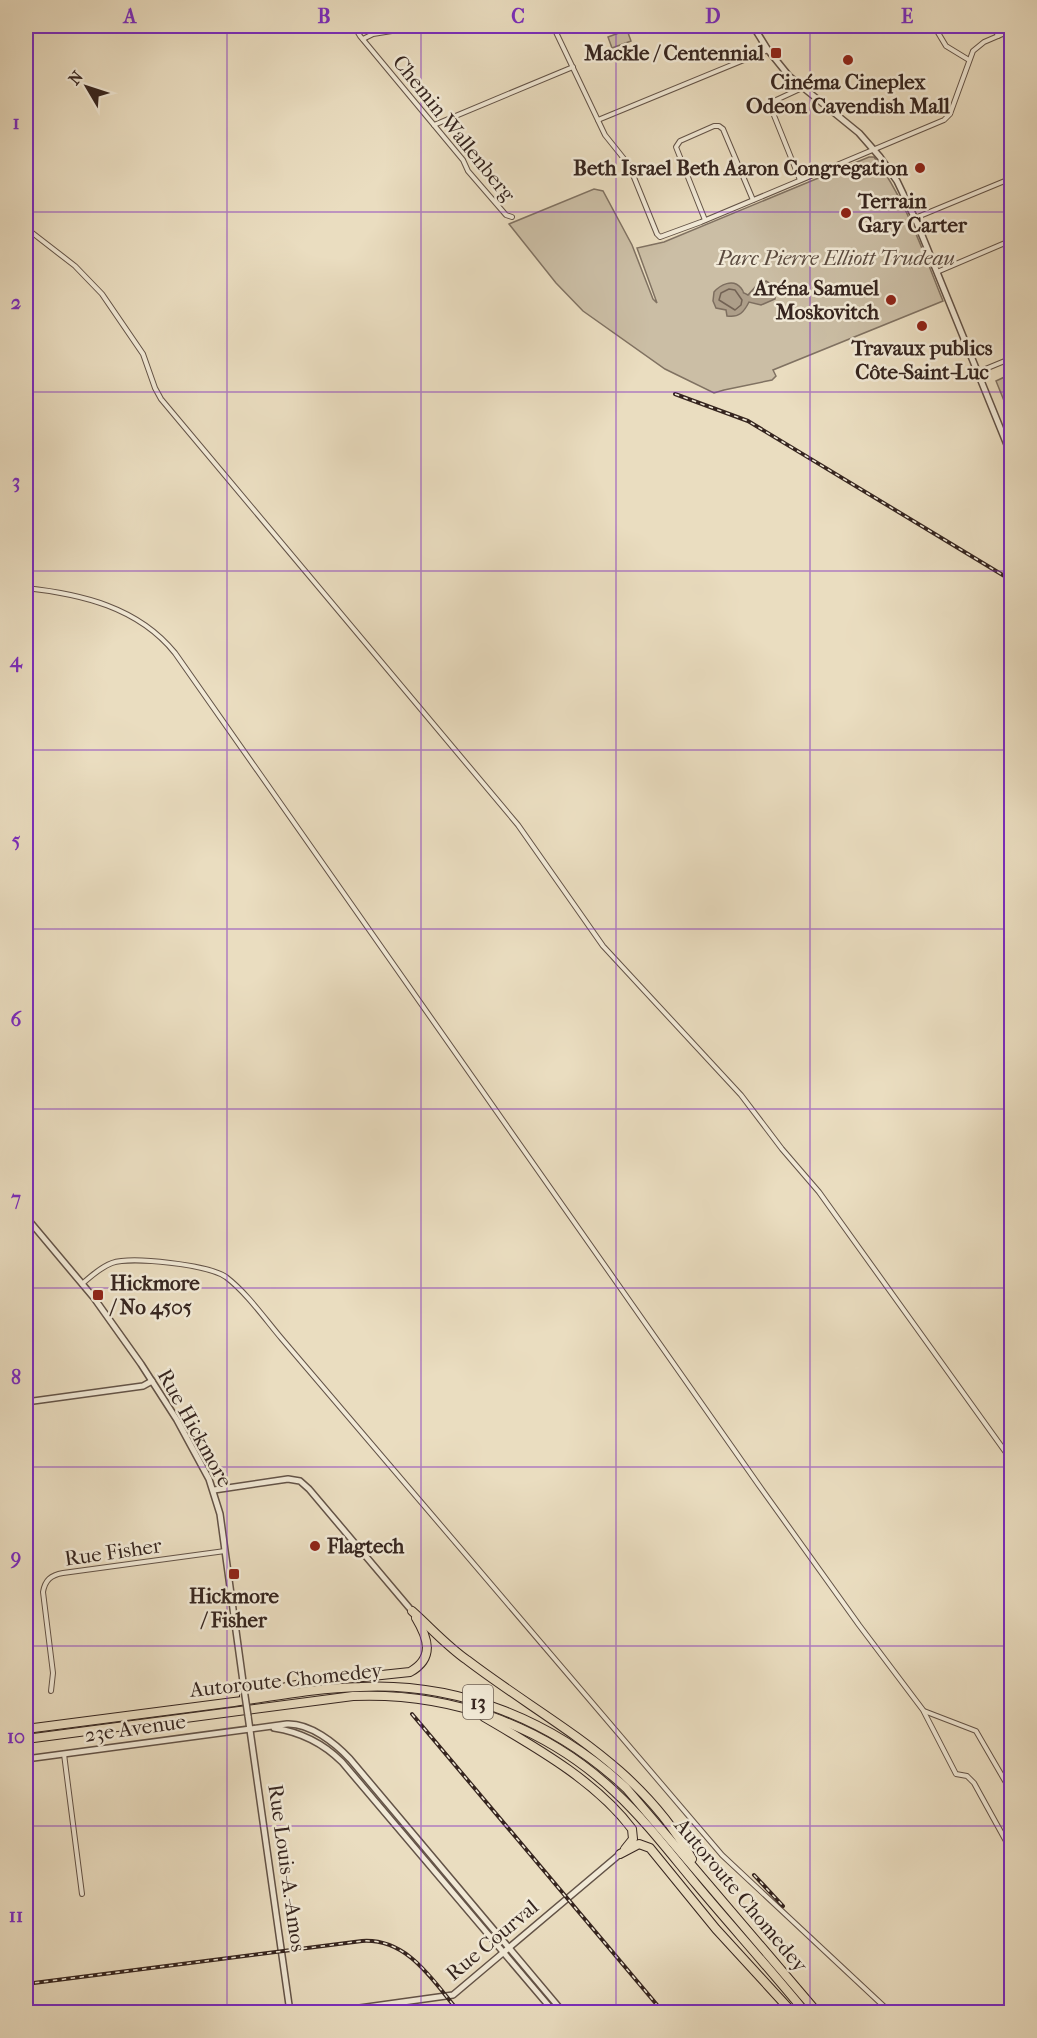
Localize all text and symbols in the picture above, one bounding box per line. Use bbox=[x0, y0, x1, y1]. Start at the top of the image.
text: A bbox=[122, 5, 138, 28]
text: B bbox=[317, 5, 331, 28]
text: C bbox=[511, 5, 525, 28]
text: D bbox=[705, 5, 721, 28]
text: E bbox=[901, 5, 913, 28]
place label: Mackle / Centennial bbox=[583, 41, 764, 65]
marker: Mackle / Centennial bbox=[769, 46, 783, 60]
street label: Chemin Wallenberg bbox=[388, 50, 521, 206]
marker: Cinéma Cineplex Odeon Cavendish Mall bbox=[841, 53, 855, 67]
north arrow bbox=[57, 57, 117, 117]
text: N bbox=[65, 67, 87, 89]
place label: Cinéma Cineplex Odeon Cavendish Mall bbox=[746, 70, 950, 118]
text: 1 bbox=[12, 111, 20, 134]
place label: Beth Israel Beth Aaron Congregation bbox=[573, 156, 909, 180]
marker: Beth Israel Beth Aaron Congregation bbox=[913, 161, 927, 175]
place label: Terrain Gary Carter bbox=[857, 189, 968, 237]
marker: Terrain Gary Carter bbox=[839, 206, 853, 220]
park label: Parc Pierre Elliott Trudeau bbox=[716, 246, 955, 270]
place label: Aréna Samuel Moskovitch bbox=[752, 276, 879, 324]
text: 2 bbox=[11, 291, 21, 314]
marker: Aréna Samuel Moskovitch bbox=[884, 293, 898, 307]
marker: Travaux publics Côte-Saint-Luc bbox=[915, 319, 929, 333]
place label: Travaux publics Côte-Saint-Luc bbox=[850, 336, 993, 384]
text: 3 bbox=[12, 470, 20, 493]
text: 4 bbox=[9, 649, 23, 673]
text: 5 bbox=[12, 829, 21, 852]
text: 6 bbox=[11, 1008, 23, 1031]
text: 7 bbox=[10, 1187, 21, 1210]
place label: Hickmore / No 4505 bbox=[109, 1271, 200, 1320]
marker: Hickmore / No 4505 bbox=[91, 1288, 105, 1302]
street label: Rue Hickmore bbox=[153, 1365, 237, 1491]
text: 8 bbox=[11, 1366, 21, 1389]
street label: Rue Fisher bbox=[63, 1533, 163, 1571]
place label: Flagtech bbox=[326, 1534, 405, 1558]
marker: Flagtech bbox=[308, 1539, 322, 1553]
text: 9 bbox=[10, 1546, 21, 1569]
marker: Hickmore / Fisher bbox=[227, 1567, 241, 1581]
place label: Hickmore / Fisher bbox=[189, 1584, 279, 1632]
street label: Autoroute Chomedey bbox=[188, 1658, 384, 1702]
road number: 13 bbox=[463, 1685, 493, 1719]
street label: 23e Avenue bbox=[83, 1709, 187, 1747]
text: 10 bbox=[7, 1725, 25, 1748]
street label: Rue Louis-A.-Amos bbox=[263, 1783, 311, 1954]
street label: Autoroute Chomedey bbox=[669, 1812, 813, 1977]
street label: Rue Courval bbox=[441, 1894, 543, 1985]
text: 11 bbox=[9, 1904, 23, 1927]

